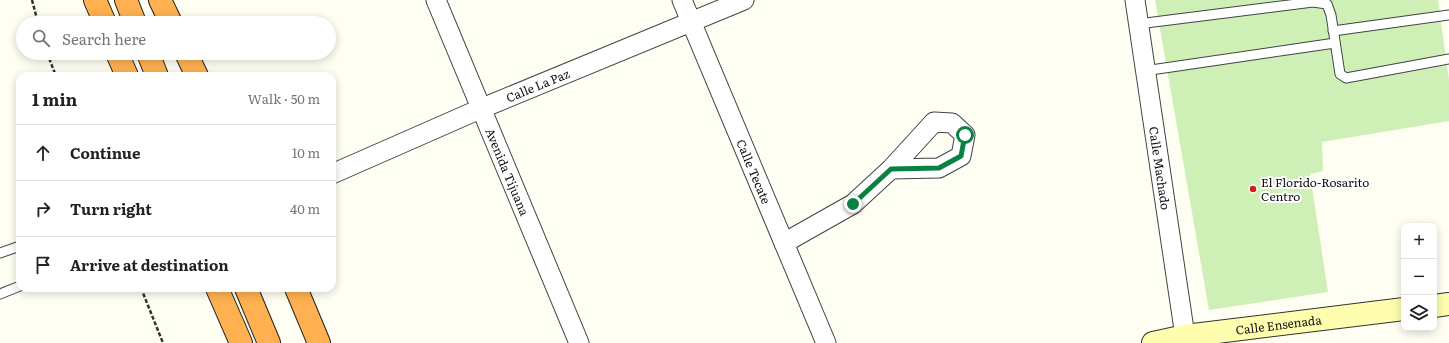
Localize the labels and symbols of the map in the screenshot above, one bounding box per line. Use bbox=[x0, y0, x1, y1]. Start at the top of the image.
street label: Calle La Paz bbox=[503, 64, 572, 106]
street label: Avenida Tijuana bbox=[481, 125, 534, 219]
street label: Calle Machado bbox=[1145, 125, 1175, 211]
route start bbox=[956, 126, 974, 144]
street label: Calle Tecate bbox=[732, 136, 776, 207]
place label: El Florido-Rosarito Centro bbox=[1261, 173, 1369, 205]
marker: El Florido-Rosarito Centro bbox=[1248, 184, 1258, 194]
route end bbox=[844, 195, 862, 213]
street label: Calle Ensenada bbox=[1234, 310, 1323, 339]

